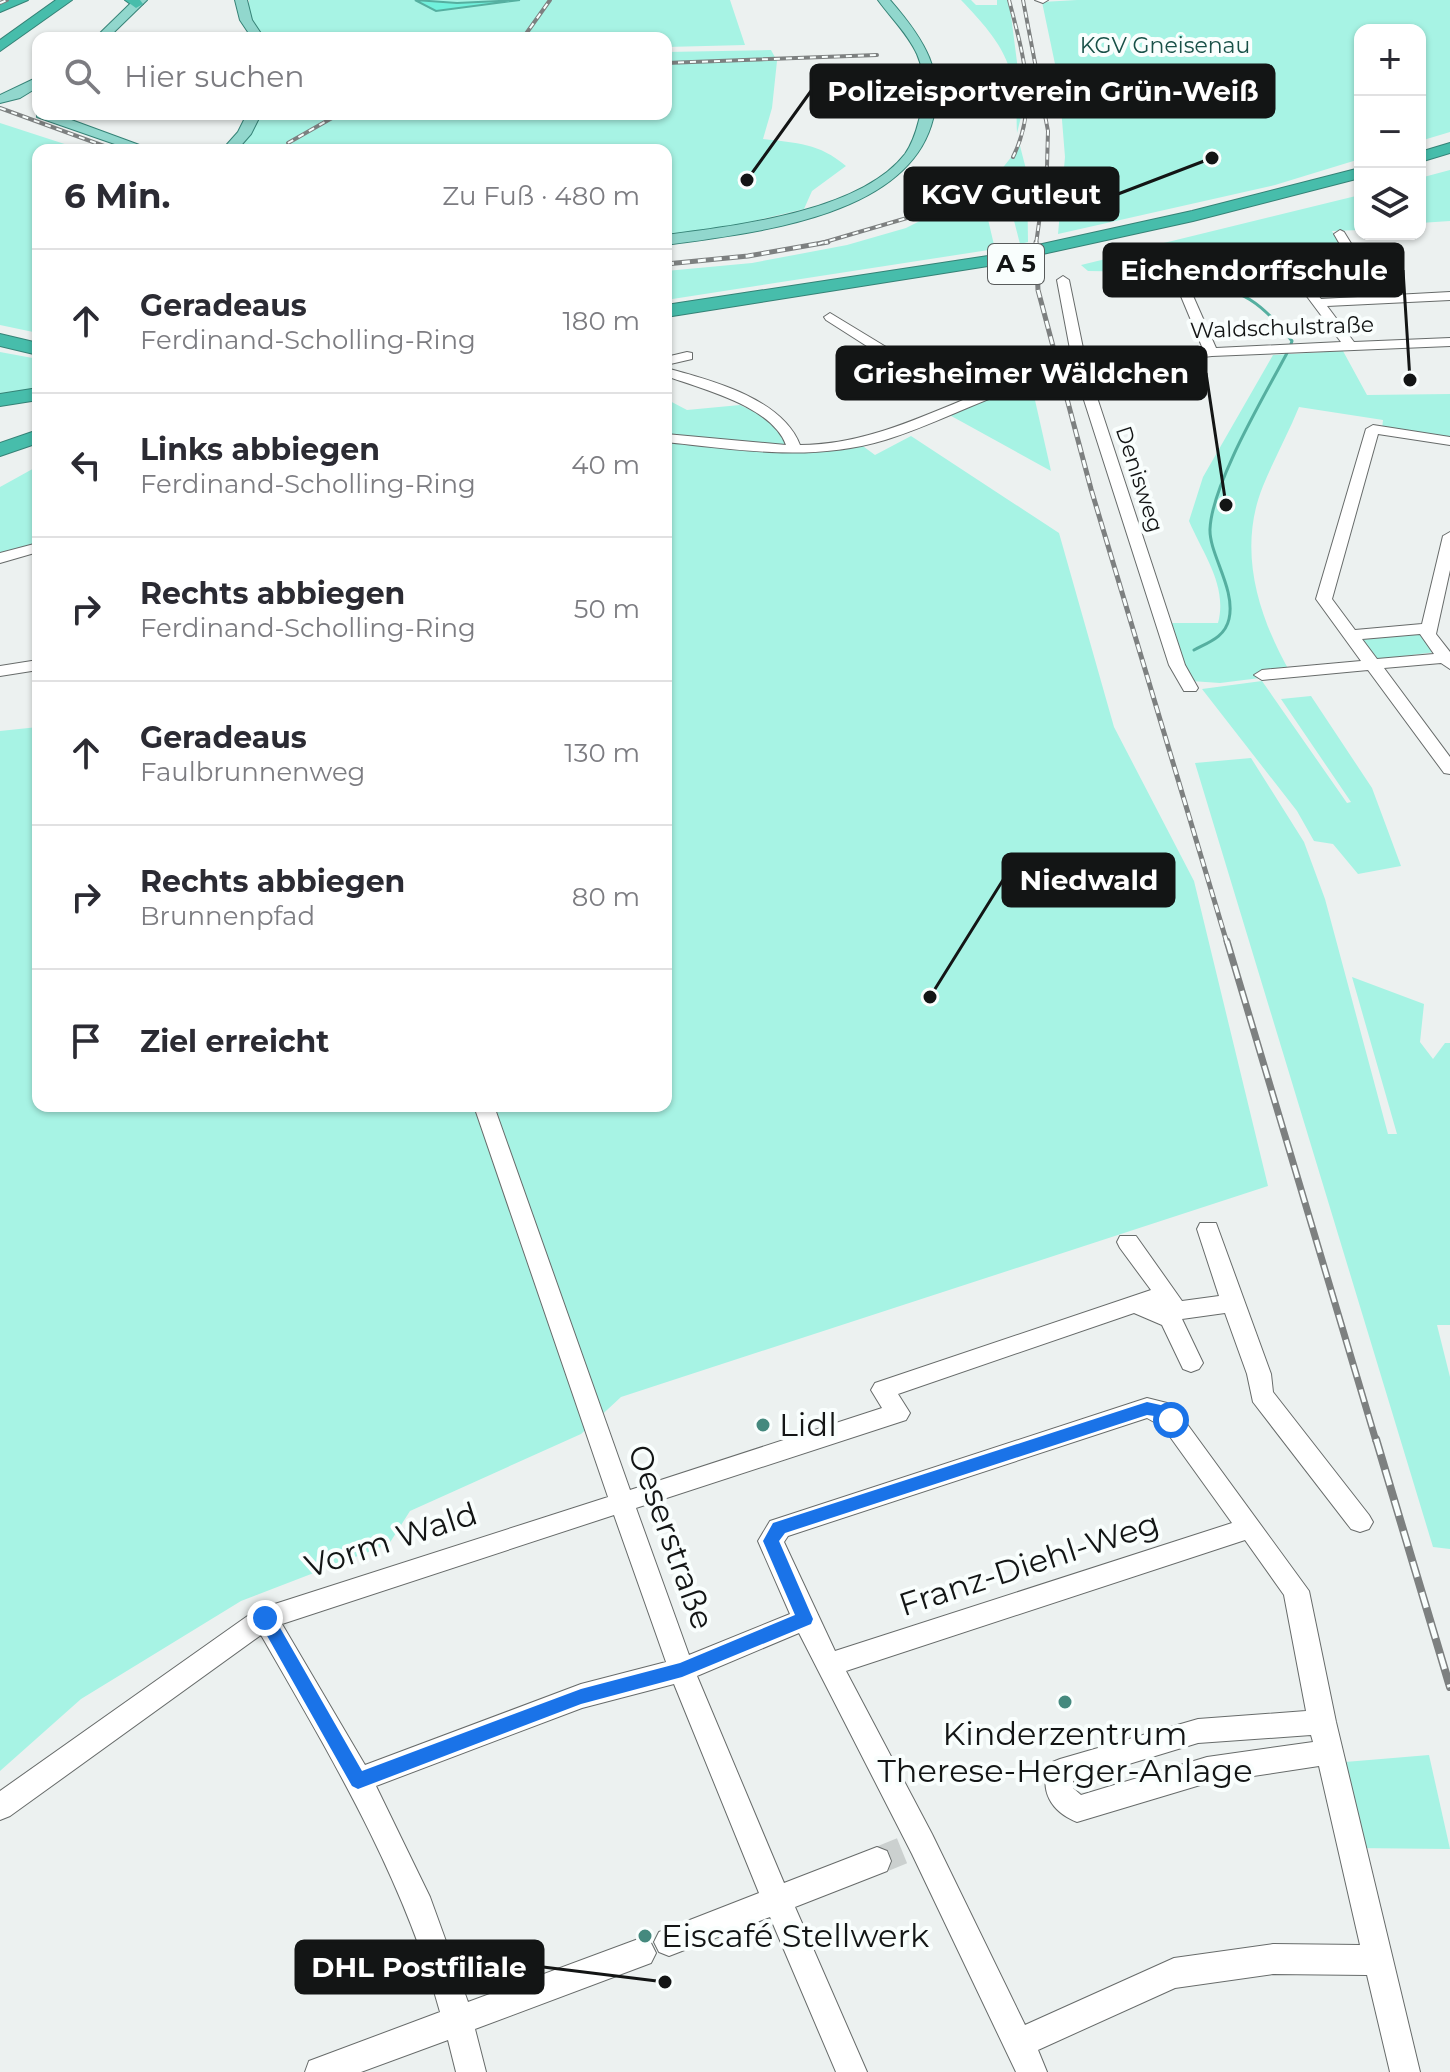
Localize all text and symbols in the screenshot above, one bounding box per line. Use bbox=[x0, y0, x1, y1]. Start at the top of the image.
map controls bbox=[1354, 24, 1426, 240]
button: + bbox=[1354, 24, 1426, 96]
search box bbox=[32, 32, 672, 120]
park label: KGV Gneisenau bbox=[1080, 32, 1250, 59]
icon: search bbox=[60, 54, 104, 98]
text: Hier suchen bbox=[124, 58, 305, 95]
callout: Polizeisportverein Grün-Weiß bbox=[811, 65, 1274, 117]
text: Polizeisportverein Grün-Weiß bbox=[827, 74, 1259, 108]
button: − bbox=[1354, 96, 1426, 168]
callout: KGV Gutleut bbox=[905, 168, 1118, 220]
button: layers bbox=[1354, 168, 1426, 240]
text: 6 Min. bbox=[64, 175, 170, 217]
text: KGV Gutleut bbox=[921, 177, 1101, 211]
text: Zu Fuß · 480 m bbox=[442, 180, 640, 212]
road number: A 5 bbox=[988, 244, 1044, 284]
callout: Eichendorffschule bbox=[1104, 244, 1403, 296]
text: Eichendorffschule bbox=[1120, 253, 1388, 287]
text: Geradeaus bbox=[140, 287, 307, 324]
icon: ahead bbox=[64, 299, 108, 343]
text: 180 m bbox=[562, 305, 640, 337]
street label: Waldschulstraße bbox=[1190, 311, 1375, 344]
text: Ferdinand-Scholling-Ring bbox=[140, 324, 476, 356]
callout: Griesheimer Wäldchen bbox=[837, 347, 1206, 399]
text: Griesheimer Wäldchen bbox=[853, 356, 1189, 390]
street label: Denisweg bbox=[1110, 423, 1169, 536]
text: Links abbiegen bbox=[140, 431, 380, 468]
icon: left bbox=[64, 443, 108, 487]
text: 40 m bbox=[571, 449, 640, 481]
text: Ferdinand-Scholling-Ring bbox=[140, 468, 476, 500]
text: Rechts abbiegen bbox=[140, 575, 405, 612]
icon: right bbox=[64, 587, 108, 631]
text: 50 m bbox=[574, 593, 640, 625]
text: Ferdinand-Scholling-Ring bbox=[140, 612, 476, 644]
text: Geradeaus bbox=[140, 719, 307, 756]
icon: ahead bbox=[64, 731, 108, 775]
text: 130 m bbox=[564, 737, 640, 769]
text: Faulbrunnenweg bbox=[140, 756, 365, 788]
callout: Niedwald bbox=[1003, 854, 1174, 906]
text: Rechts abbiegen bbox=[140, 863, 405, 900]
text: Niedwald bbox=[1020, 863, 1158, 897]
icon: right bbox=[64, 875, 108, 919]
text: 80 m bbox=[572, 881, 640, 913]
text: Brunnenpfad bbox=[140, 900, 315, 932]
icon: arrive bbox=[64, 1019, 108, 1063]
text: Ziel erreicht bbox=[140, 1023, 329, 1060]
route start bbox=[1153, 1402, 1189, 1438]
place label: Lidl bbox=[779, 1405, 837, 1444]
marker: Lidl bbox=[754, 1416, 772, 1434]
street label: Oeserstraße bbox=[620, 1439, 723, 1634]
street label: Vorm Wald bbox=[300, 1493, 482, 1586]
street label: Franz-Diehl-Weg bbox=[894, 1503, 1164, 1624]
route end bbox=[247, 1600, 283, 1636]
marker: Kinderzentrum Therese-Herger-Anlage bbox=[1056, 1693, 1074, 1711]
place label: Kinderzentrum Therese-Herger-Anlage bbox=[877, 1714, 1253, 1790]
place label: Eiscafé Stellwerk bbox=[661, 1916, 929, 1955]
marker: Eiscafé Stellwerk bbox=[636, 1927, 654, 1945]
callout: DHL Postfiliale bbox=[296, 1941, 543, 1993]
text: DHL Postfiliale bbox=[311, 1950, 527, 1984]

